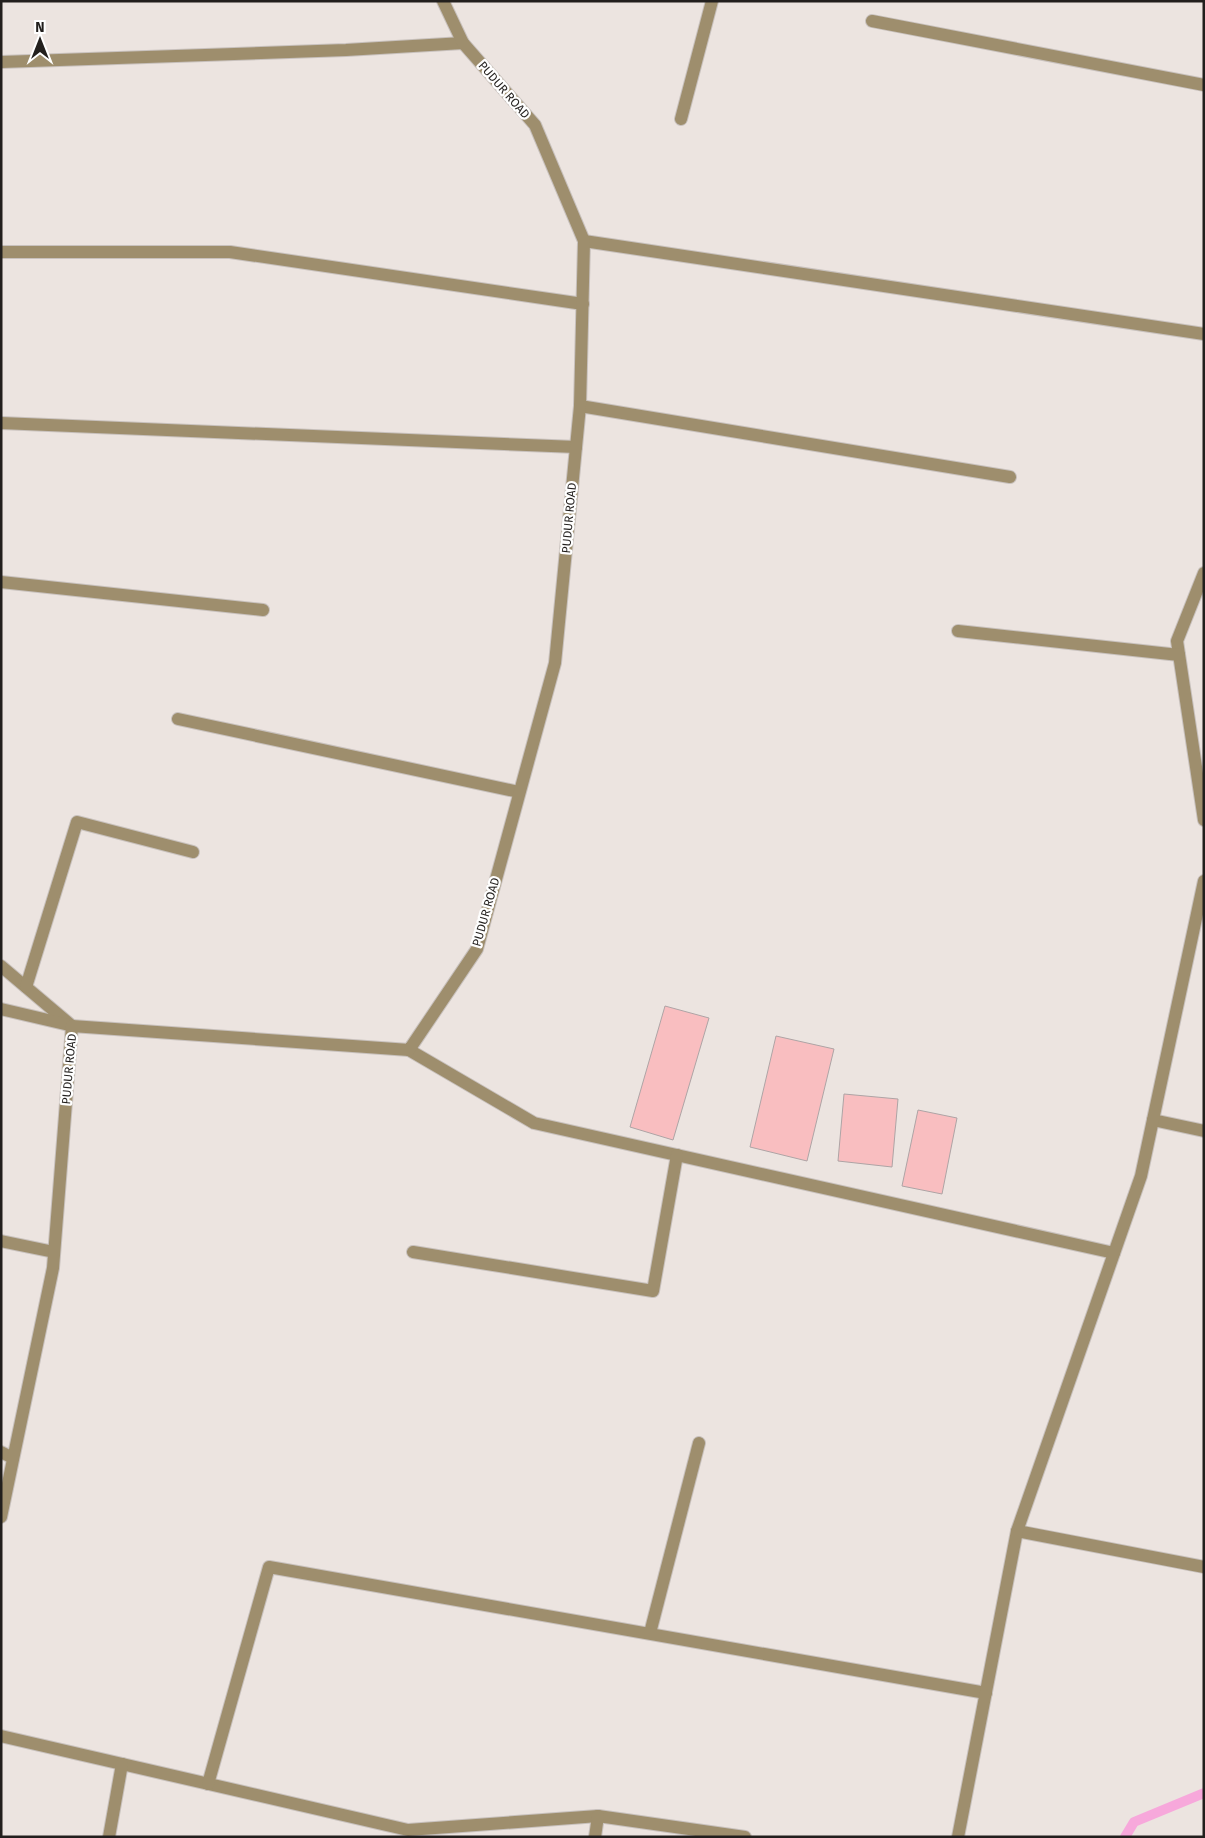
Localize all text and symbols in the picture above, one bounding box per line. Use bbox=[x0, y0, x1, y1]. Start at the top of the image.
north arrow bbox=[15, 15, 65, 65]
text: N bbox=[35, 19, 45, 36]
street label: PUDUR ROAD bbox=[475, 59, 533, 122]
street label: PUDUR ROAD bbox=[559, 482, 579, 554]
street label: PUDUR ROAD bbox=[469, 876, 503, 948]
street label: PUDUR ROAD bbox=[59, 1033, 79, 1105]

